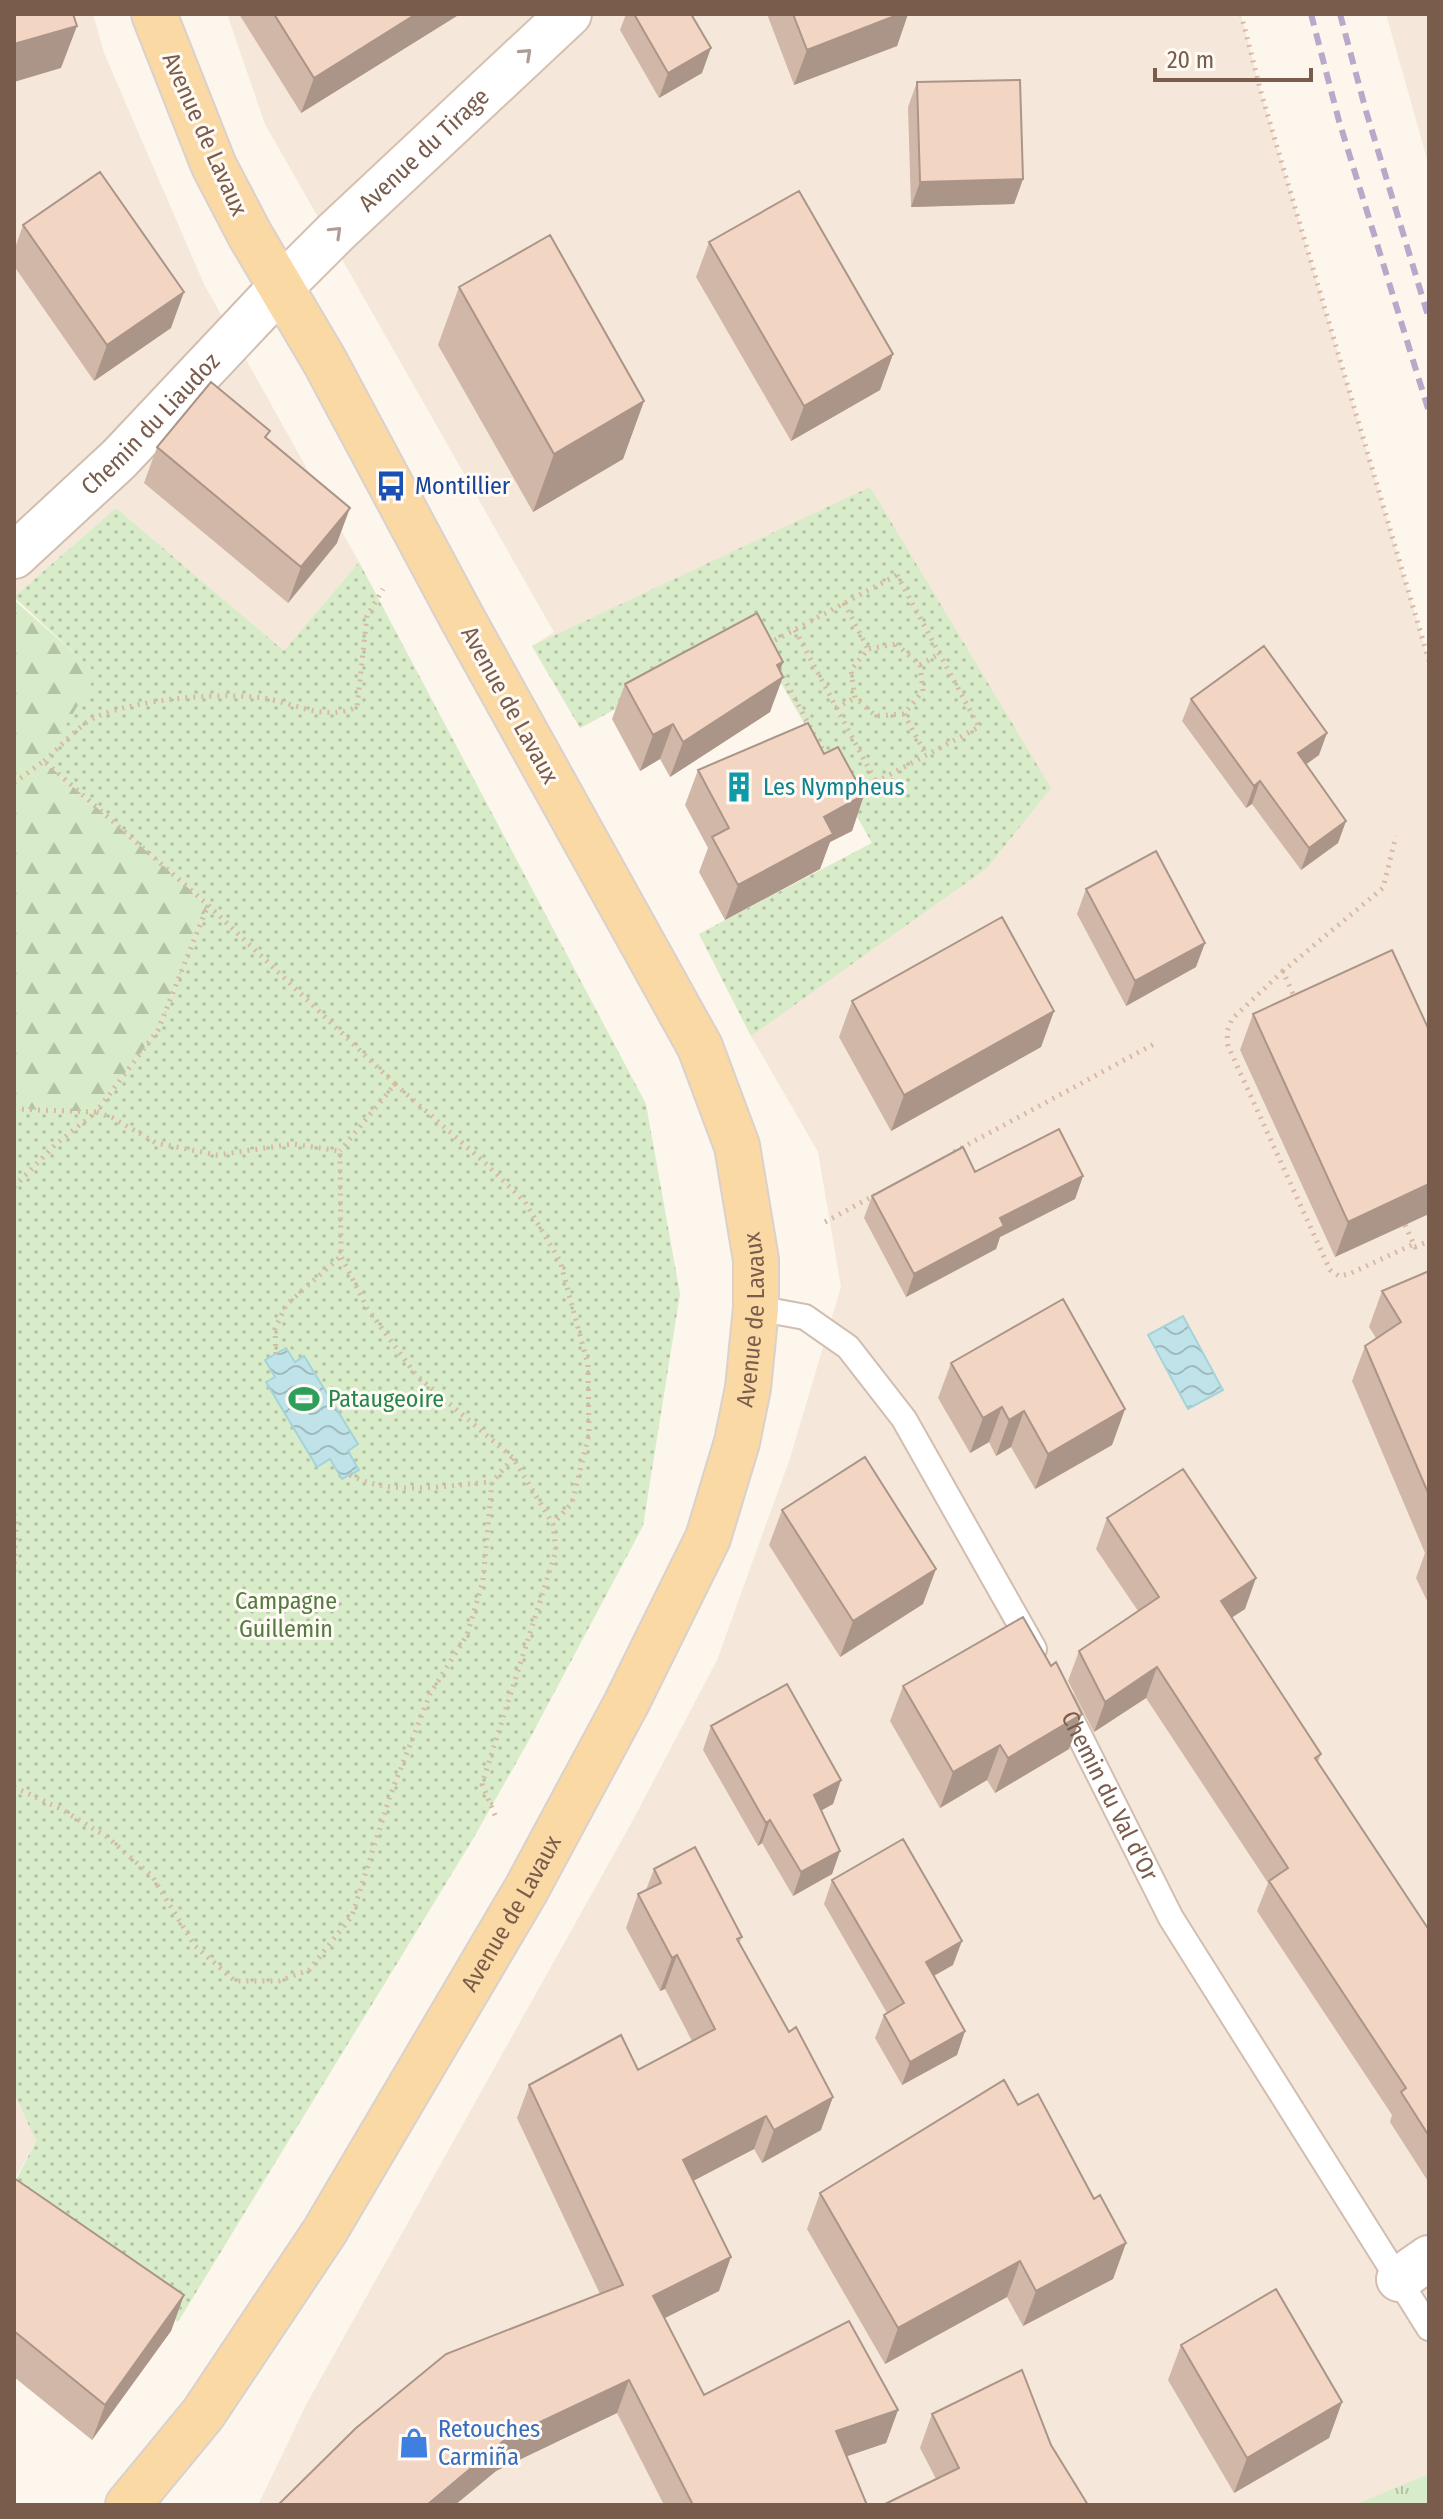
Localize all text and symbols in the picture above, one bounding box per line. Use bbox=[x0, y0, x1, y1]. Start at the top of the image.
scale bar bbox=[1155, 32, 1311, 82]
text: 20 m bbox=[1167, 46, 1214, 74]
street label: Avenue de Lavaux bbox=[157, 48, 254, 220]
one-way arrow bbox=[517, 48, 531, 63]
street label: Avenue du Tirage bbox=[353, 82, 495, 217]
one-way arrow bbox=[327, 227, 341, 241]
street label: Chemin du Liaudoz bbox=[76, 347, 225, 501]
bus stop icon: Montillier bbox=[374, 469, 408, 503]
place label: Montillier bbox=[415, 472, 511, 500]
street label: Avenue de Lavaux bbox=[455, 622, 565, 789]
building icon: Les Nympheus bbox=[722, 770, 756, 804]
place label: Les Nympheus bbox=[763, 773, 905, 801]
street label: Avenue de Lavaux bbox=[730, 1230, 770, 1409]
sports icon: Pataugeoire bbox=[287, 1382, 321, 1416]
place label: Pataugeoire bbox=[328, 1385, 444, 1413]
park label: Campagne Guillemin bbox=[235, 1587, 337, 1643]
street label: Chemin du Val d'Or bbox=[1055, 1706, 1164, 1886]
street label: Avenue de Lavaux bbox=[455, 1830, 567, 1996]
place label: Retouches Carmiña bbox=[438, 2415, 540, 2471]
shop icon: Retouches Carmiña bbox=[397, 2426, 431, 2460]

